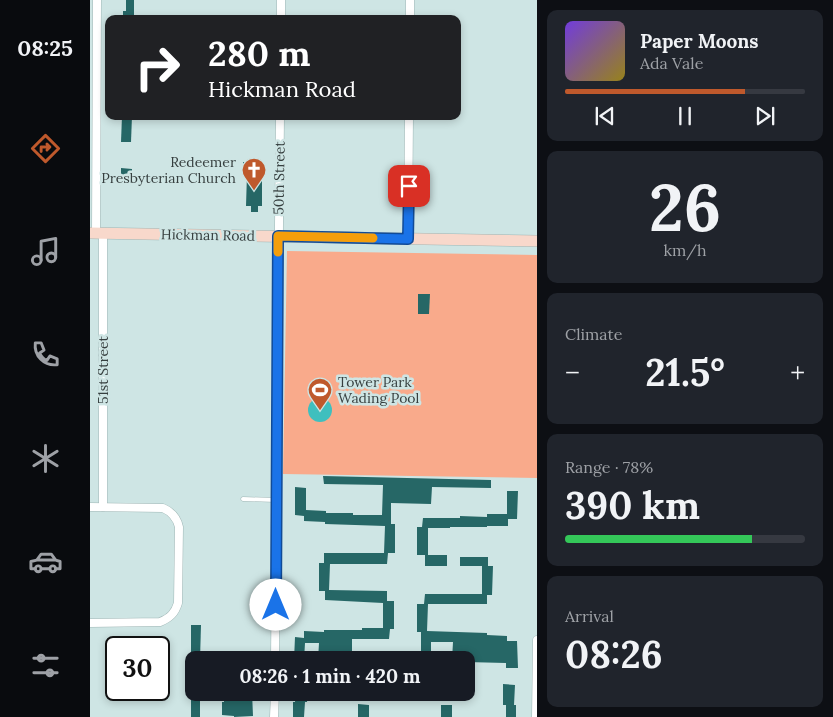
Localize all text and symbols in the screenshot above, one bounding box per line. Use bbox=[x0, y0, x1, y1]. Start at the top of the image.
text: Paper Moons bbox=[640, 29, 759, 53]
text: 280 m bbox=[208, 31, 310, 76]
text: 08:25 bbox=[17, 34, 73, 62]
icon: right bbox=[125, 35, 190, 100]
text: Ada Vale bbox=[640, 53, 703, 73]
text: Hickman Road bbox=[208, 75, 356, 103]
icon: previous bbox=[591, 102, 619, 130]
icon: pause bbox=[671, 102, 699, 130]
icon: next bbox=[751, 102, 779, 130]
icon: directions bbox=[28, 131, 63, 166]
street label: 50th Street bbox=[269, 141, 289, 215]
place label: Redeemer Presbyterian Church bbox=[101, 153, 236, 187]
church icon: Redeemer Presbyterian Church bbox=[241, 157, 267, 191]
pin bbox=[388, 165, 430, 207]
text: 26 bbox=[649, 166, 721, 249]
icon: arrive bbox=[395, 172, 423, 200]
street label: Hickman Road bbox=[161, 225, 255, 245]
icon: music bbox=[28, 234, 63, 269]
text: km/h bbox=[663, 240, 707, 260]
text: Climate bbox=[565, 324, 622, 344]
street label: 51st Street bbox=[94, 335, 112, 404]
icon: phone bbox=[28, 337, 63, 372]
text: 21.5° bbox=[645, 348, 725, 396]
text: − bbox=[565, 355, 580, 391]
text: + bbox=[790, 355, 805, 391]
place label: Tower Park Wading Pool bbox=[338, 373, 420, 407]
sports icon: Tower Park Wading Pool bbox=[307, 377, 333, 411]
icon: climate bbox=[28, 441, 63, 476]
text: Range · 78% bbox=[565, 457, 653, 477]
text: 390 km bbox=[565, 481, 700, 529]
icon: car bbox=[28, 544, 63, 579]
position arrow bbox=[249, 578, 301, 630]
text: Arrival bbox=[565, 606, 614, 626]
text: 08:26 bbox=[565, 630, 663, 678]
speed limit sign: 30 bbox=[105, 636, 170, 701]
icon: filters bbox=[28, 648, 63, 683]
text: 08:26 · 1 min · 420 m bbox=[240, 664, 420, 688]

